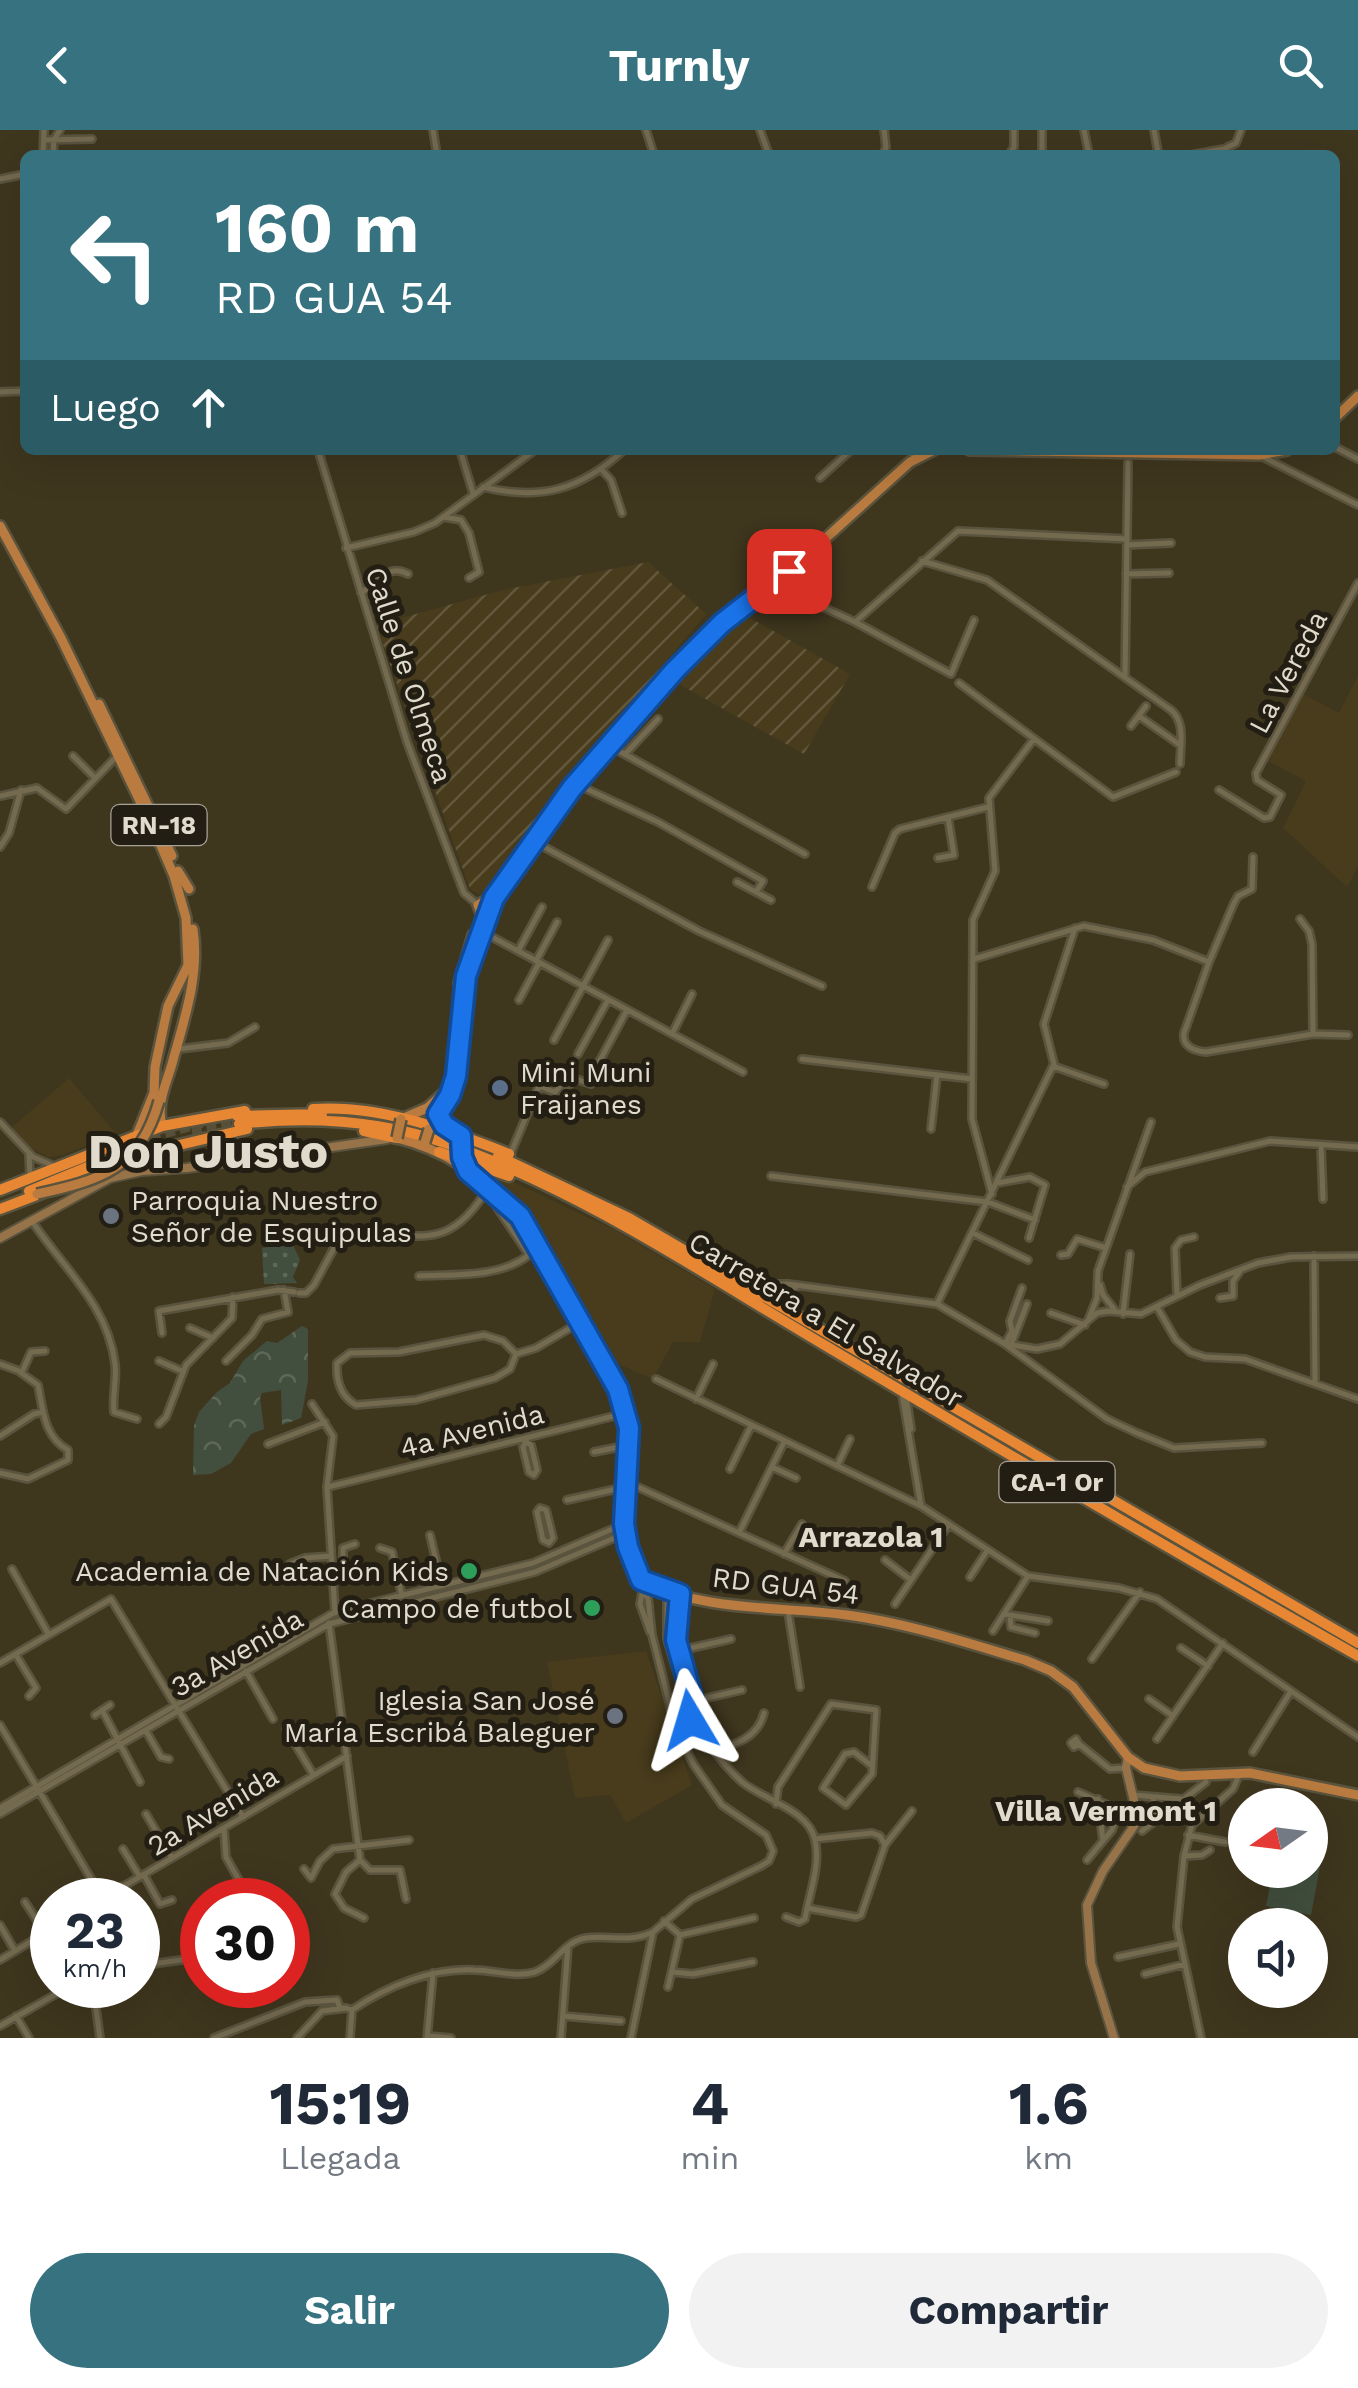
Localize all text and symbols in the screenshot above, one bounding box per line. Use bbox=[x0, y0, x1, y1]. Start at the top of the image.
icon: back bbox=[30, 38, 85, 93]
icon: search bbox=[1273, 38, 1328, 93]
text: Turnly bbox=[608, 39, 750, 92]
text: 160 m bbox=[215, 187, 419, 269]
icon: left bbox=[50, 190, 180, 320]
text: RD GUA 54 bbox=[215, 271, 453, 324]
icon: ahead bbox=[181, 380, 236, 435]
text: Luego bbox=[50, 386, 161, 430]
pin bbox=[747, 529, 832, 614]
icon: arrive bbox=[762, 544, 817, 599]
street label: Calle de Olmeca bbox=[359, 563, 460, 787]
street label: La Vereda bbox=[1242, 605, 1334, 739]
road number: RN-18 bbox=[112, 805, 206, 845]
place label: Mini Muni Fraijanes bbox=[520, 1056, 651, 1121]
marker: Mini Muni Fraijanes bbox=[489, 1077, 511, 1099]
district label: Don Justo bbox=[88, 1123, 328, 1180]
place label: Parroquia Nuestro Señor de Esquipulas bbox=[131, 1184, 412, 1249]
marker: Parroquia Nuestro Señor de Esquipulas bbox=[100, 1205, 122, 1227]
street label: Carretera a El Salvador bbox=[683, 1225, 969, 1415]
street label: 4a Avenida bbox=[397, 1397, 548, 1465]
road number: CA-1 Or bbox=[1000, 1462, 1114, 1502]
district label: Arrazola 1 bbox=[798, 1519, 944, 1554]
place label: Academia de Natación Kids bbox=[75, 1555, 449, 1588]
marker: Academia de Natación Kids bbox=[458, 1560, 480, 1582]
street label: RD GUA 54 bbox=[710, 1561, 862, 1611]
place label: Campo de futbol bbox=[341, 1592, 572, 1625]
marker: Campo de futbol bbox=[581, 1597, 603, 1619]
street label: 3a Avenida bbox=[165, 1602, 309, 1704]
position arrow bbox=[638, 1668, 742, 1772]
place label: Iglesia San José María Escribá Baleguer bbox=[284, 1684, 595, 1749]
marker: Iglesia San José María Escribá Baleguer bbox=[604, 1705, 626, 1727]
street label: 2a Avenida bbox=[142, 1759, 284, 1863]
north arrow bbox=[1228, 1788, 1328, 1888]
map controls bbox=[1228, 1788, 1328, 2008]
district label: Villa Vermont 1 bbox=[995, 1793, 1217, 1828]
speed limit sign: 30 bbox=[180, 1878, 310, 2008]
text: 23 bbox=[65, 1901, 125, 1960]
button: sound bbox=[1228, 1908, 1328, 2008]
text: km/h bbox=[63, 1954, 127, 1983]
text: 15:19 bbox=[269, 2068, 411, 2139]
text: 4 bbox=[691, 2068, 729, 2139]
text: 1.6 bbox=[1009, 2068, 1089, 2139]
text: Llegada bbox=[280, 2139, 401, 2177]
text: min bbox=[681, 2139, 739, 2177]
text: km bbox=[1024, 2139, 1073, 2177]
button: Salir bbox=[30, 2253, 669, 2368]
button: Compartir bbox=[689, 2253, 1328, 2368]

